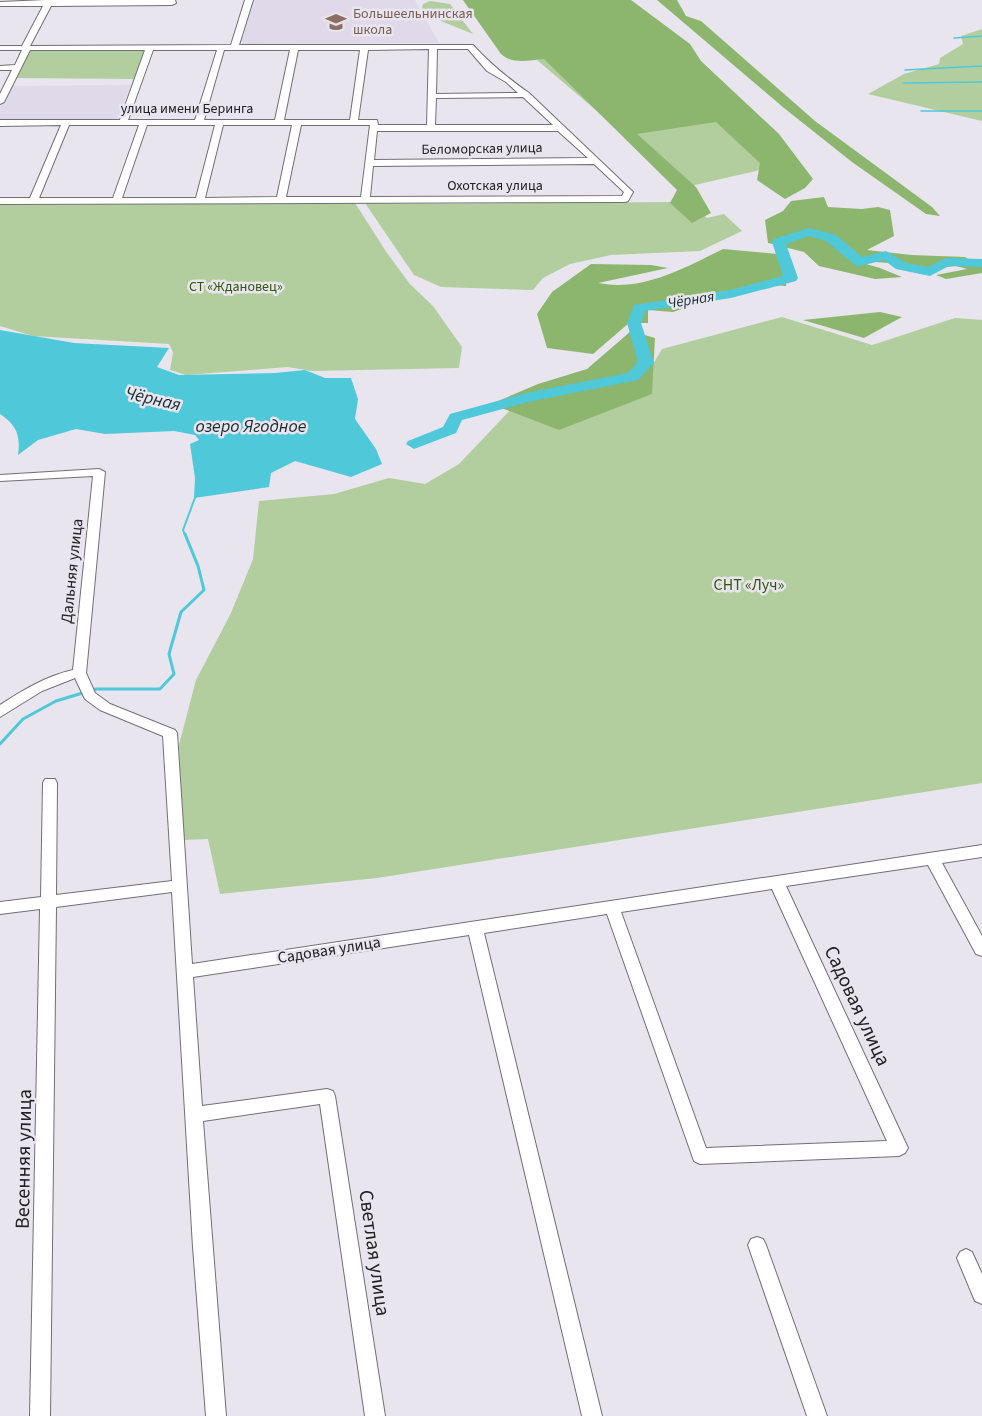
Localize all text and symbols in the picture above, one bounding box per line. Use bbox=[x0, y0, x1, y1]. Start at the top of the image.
place label: Большеельнинская школа bbox=[353, 4, 473, 40]
school or university icon: Большеельнинская школа bbox=[324, 10, 348, 34]
street label: улица имени Беринга bbox=[121, 99, 253, 119]
street label: Беломорская улица bbox=[421, 138, 543, 160]
street label: Охотская улица bbox=[447, 176, 543, 196]
park label: СТ «Ждановец» bbox=[189, 277, 283, 297]
water label: Чёрная bbox=[666, 286, 716, 314]
water label: Чёрная bbox=[123, 380, 184, 418]
water label: озеро Ягодное bbox=[196, 414, 307, 439]
street label: Дальняя улица bbox=[56, 517, 88, 625]
park label: СНТ «Луч» bbox=[714, 574, 785, 596]
street label: Садовая улица bbox=[276, 931, 382, 969]
street label: Садовая улица bbox=[817, 941, 897, 1071]
street label: Весенняя улица bbox=[9, 1089, 39, 1229]
street label: Светлая улица bbox=[351, 1188, 397, 1318]

